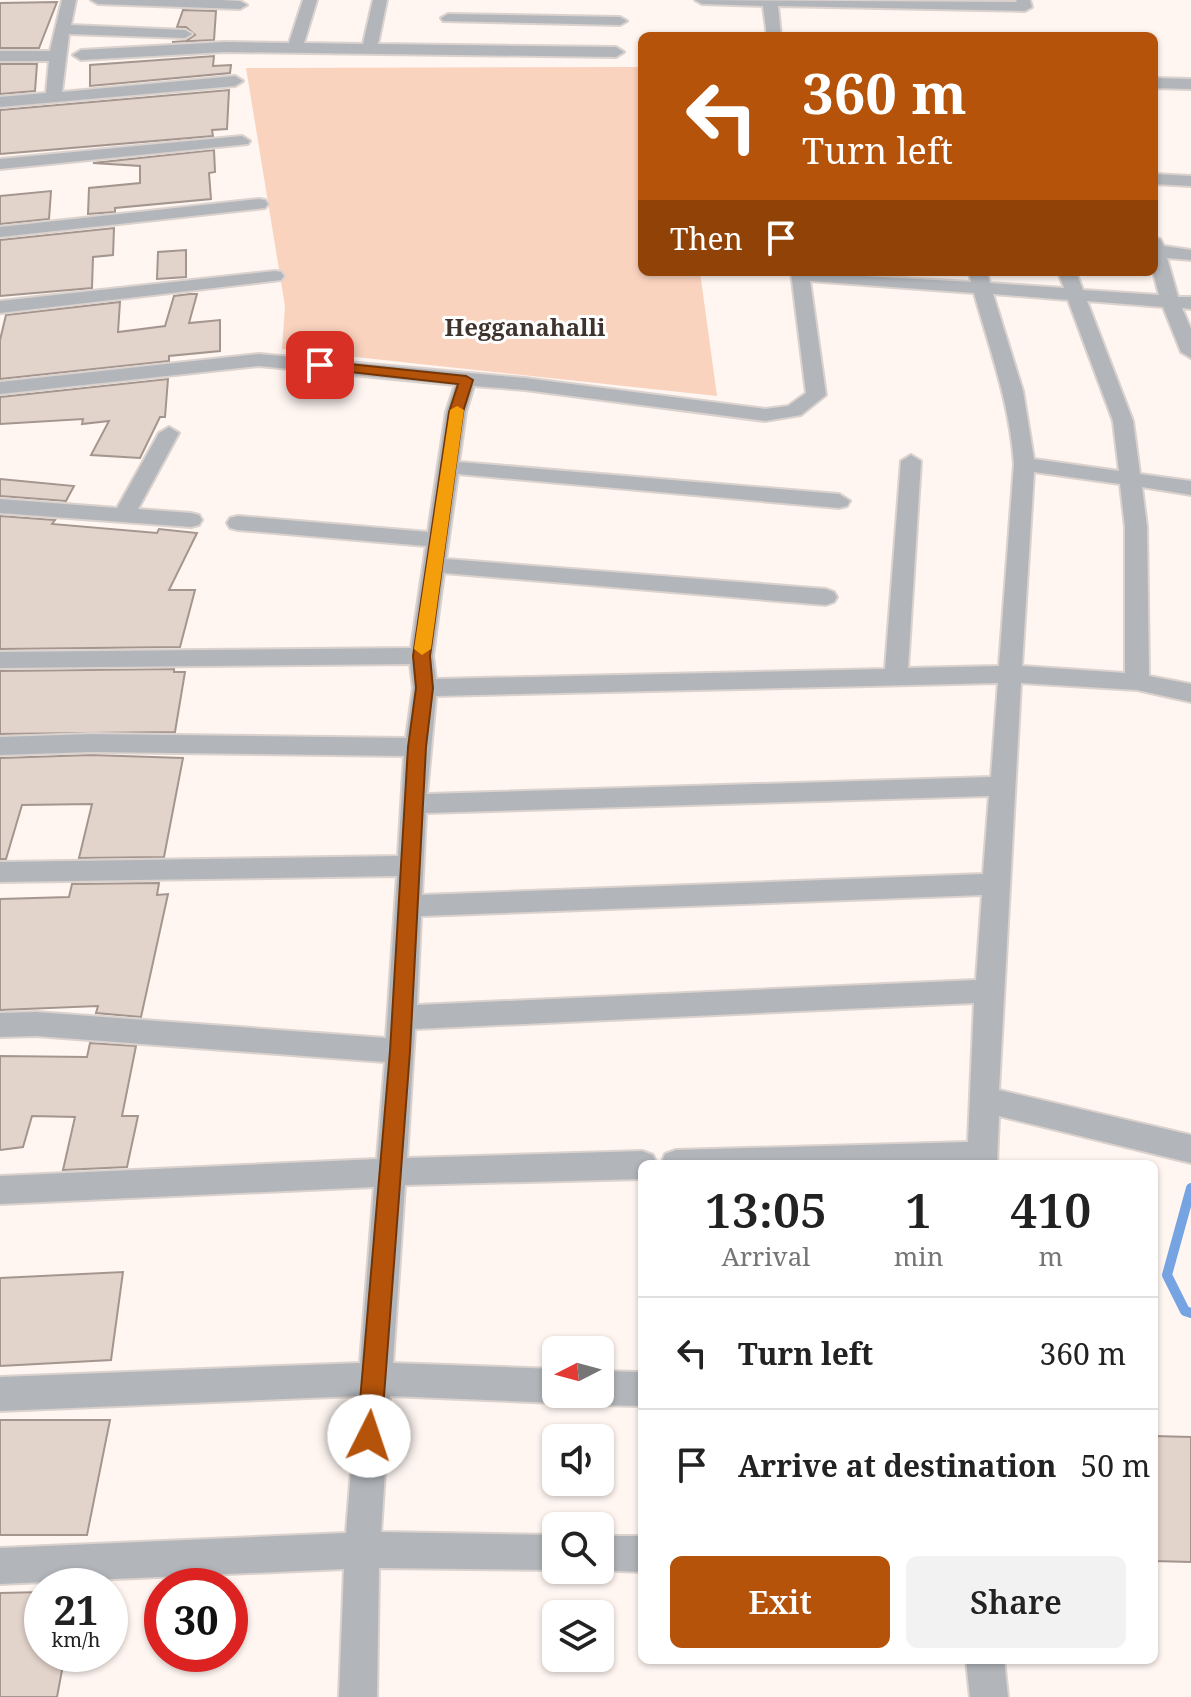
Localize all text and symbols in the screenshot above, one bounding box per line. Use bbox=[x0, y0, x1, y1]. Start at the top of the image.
text: 360 m bbox=[802, 54, 967, 130]
icon: left bbox=[670, 64, 774, 168]
text: Turn left bbox=[802, 126, 953, 175]
icon: arrive bbox=[759, 216, 803, 260]
text: Then bbox=[670, 218, 743, 259]
district label: Hegganahalli bbox=[445, 310, 606, 343]
pin bbox=[286, 331, 354, 399]
icon: arrive bbox=[298, 343, 342, 387]
text: 13:05 bbox=[705, 1177, 827, 1242]
text: 1 bbox=[905, 1177, 932, 1242]
text: 410 bbox=[1010, 1177, 1091, 1242]
text: Arrival bbox=[721, 1238, 810, 1274]
text: min bbox=[894, 1238, 943, 1274]
text: m bbox=[1038, 1238, 1063, 1274]
icon: left bbox=[670, 1331, 714, 1375]
text: Turn left bbox=[738, 1333, 873, 1374]
text: 360 m bbox=[1040, 1333, 1126, 1374]
north arrow bbox=[542, 1336, 614, 1408]
map controls bbox=[542, 1336, 614, 1672]
position arrow bbox=[327, 1394, 411, 1478]
button: sound bbox=[542, 1424, 614, 1496]
icon: arrive bbox=[670, 1443, 714, 1487]
text: Arrive at destination bbox=[738, 1445, 1057, 1486]
text: 50 m bbox=[1081, 1445, 1150, 1486]
button: search bbox=[542, 1512, 614, 1584]
button: Exit bbox=[670, 1556, 890, 1648]
button: Share bbox=[906, 1556, 1126, 1648]
speed limit sign: 30 bbox=[144, 1568, 248, 1672]
text: 21 bbox=[53, 1582, 99, 1637]
button: layers bbox=[542, 1600, 614, 1672]
text: km/h bbox=[51, 1626, 101, 1653]

